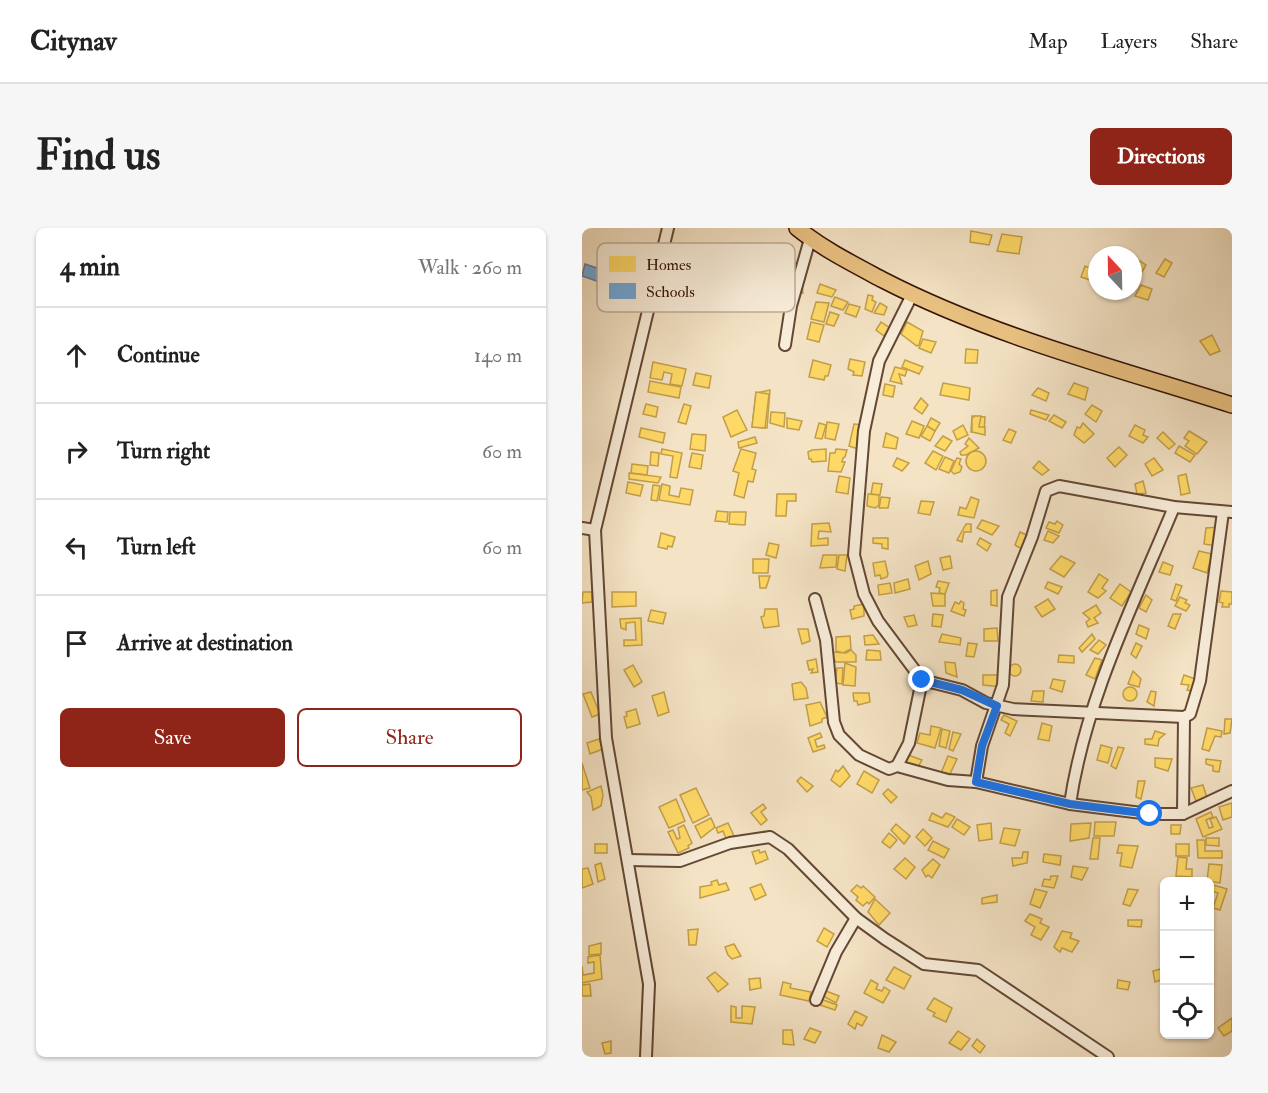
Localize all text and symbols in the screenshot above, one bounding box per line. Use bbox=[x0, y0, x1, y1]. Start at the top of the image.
text: Citynav bbox=[30, 24, 117, 59]
text: Map bbox=[1028, 28, 1068, 55]
text: Layers bbox=[1101, 28, 1157, 55]
text: Share bbox=[1190, 28, 1238, 55]
button: Directions bbox=[1090, 128, 1232, 185]
text: Find us bbox=[36, 130, 160, 182]
legend bbox=[597, 243, 795, 312]
north arrow bbox=[1088, 246, 1142, 300]
text: 4 min bbox=[60, 251, 120, 283]
text: Walk · 260 m bbox=[418, 255, 522, 280]
text: Homes bbox=[646, 255, 691, 275]
text: Schools bbox=[646, 282, 695, 302]
icon: ahead bbox=[60, 339, 93, 372]
text: Continue bbox=[117, 341, 200, 369]
text: 140 m bbox=[474, 343, 522, 368]
icon: right bbox=[60, 435, 93, 468]
text: Turn right bbox=[117, 437, 210, 465]
text: 60 m bbox=[482, 439, 522, 464]
icon: left bbox=[60, 531, 93, 564]
text: Turn left bbox=[117, 533, 196, 561]
text: 60 m bbox=[482, 535, 522, 560]
icon: arrive bbox=[60, 627, 93, 660]
text: Arrive at destination bbox=[117, 629, 293, 657]
route end bbox=[908, 666, 934, 692]
button: Save bbox=[60, 708, 285, 767]
button: Share bbox=[297, 708, 522, 767]
route start bbox=[1136, 800, 1162, 826]
map controls bbox=[1160, 877, 1214, 1039]
button: + bbox=[1160, 877, 1214, 931]
button: − bbox=[1160, 931, 1214, 985]
button: locate bbox=[1160, 985, 1214, 1039]

